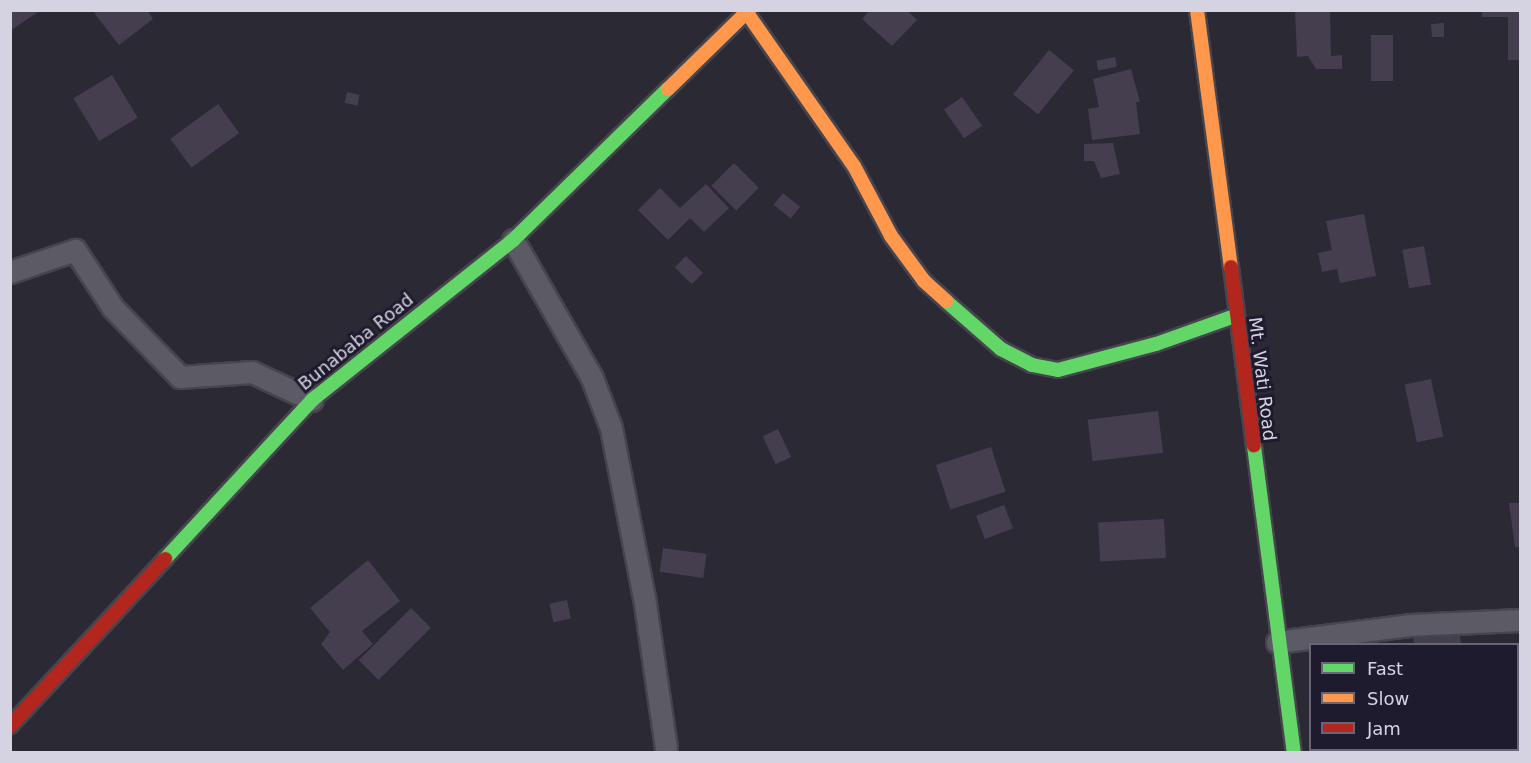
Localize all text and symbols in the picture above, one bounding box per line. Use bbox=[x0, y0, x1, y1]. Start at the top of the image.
street label: Bunababa Road bbox=[294, 289, 418, 395]
street label: Mt. Wati Road bbox=[1244, 316, 1280, 442]
legend bbox=[1309, 643, 1519, 751]
text: Fast bbox=[1367, 658, 1403, 679]
text: Slow bbox=[1367, 688, 1409, 709]
text: Jam bbox=[1367, 718, 1401, 739]

